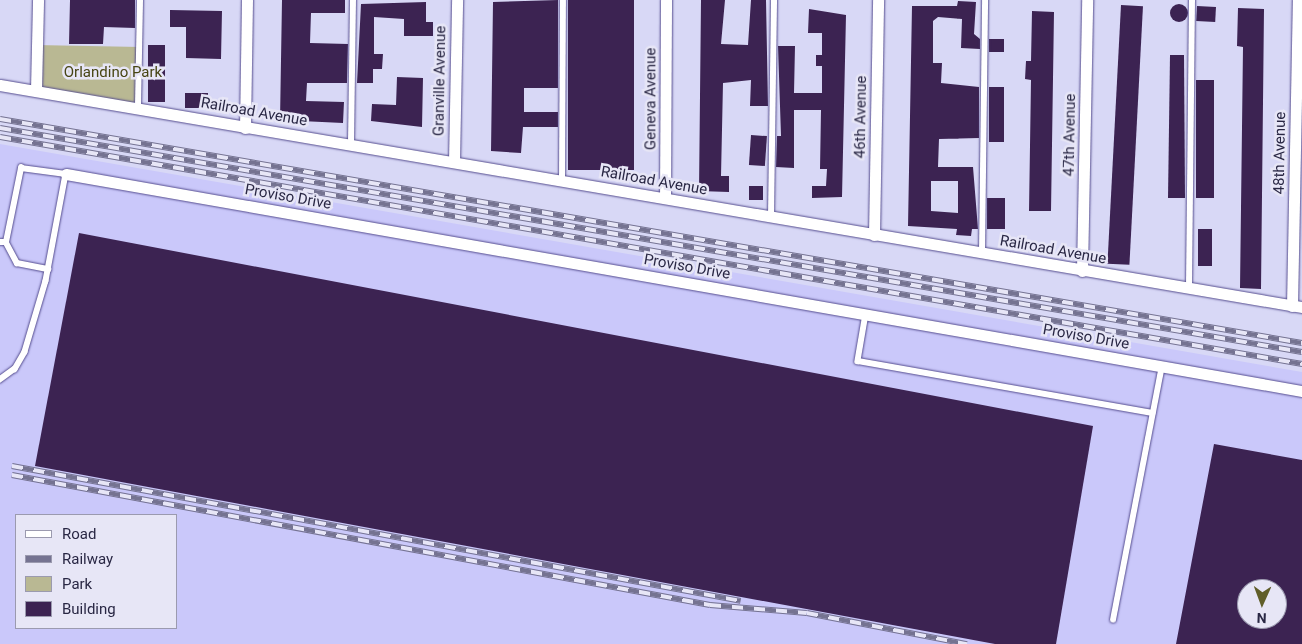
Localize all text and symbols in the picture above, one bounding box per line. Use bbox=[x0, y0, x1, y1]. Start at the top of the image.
street label: Granville Avenue bbox=[430, 26, 450, 136]
street label: Geneva Avenue bbox=[642, 48, 660, 150]
park label: Orlandino Park bbox=[64, 64, 162, 82]
street label: 46th Avenue bbox=[851, 75, 871, 159]
street label: 47th Avenue bbox=[1060, 93, 1080, 177]
street label: Railroad Avenue bbox=[199, 94, 309, 130]
street label: 48th Avenue bbox=[1270, 111, 1290, 195]
street label: Railroad Avenue bbox=[599, 163, 709, 199]
street label: Proviso Drive bbox=[243, 181, 333, 213]
street label: Railroad Avenue bbox=[998, 232, 1108, 268]
street label: Proviso Drive bbox=[642, 251, 732, 283]
street label: Proviso Drive bbox=[1041, 321, 1131, 353]
legend bbox=[15, 514, 178, 629]
text: Road bbox=[62, 525, 96, 543]
text: Railway bbox=[62, 550, 113, 568]
text: Park bbox=[62, 575, 92, 593]
north arrow bbox=[1237, 579, 1287, 629]
text: Building bbox=[62, 600, 116, 618]
text: N bbox=[1256, 610, 1267, 626]

